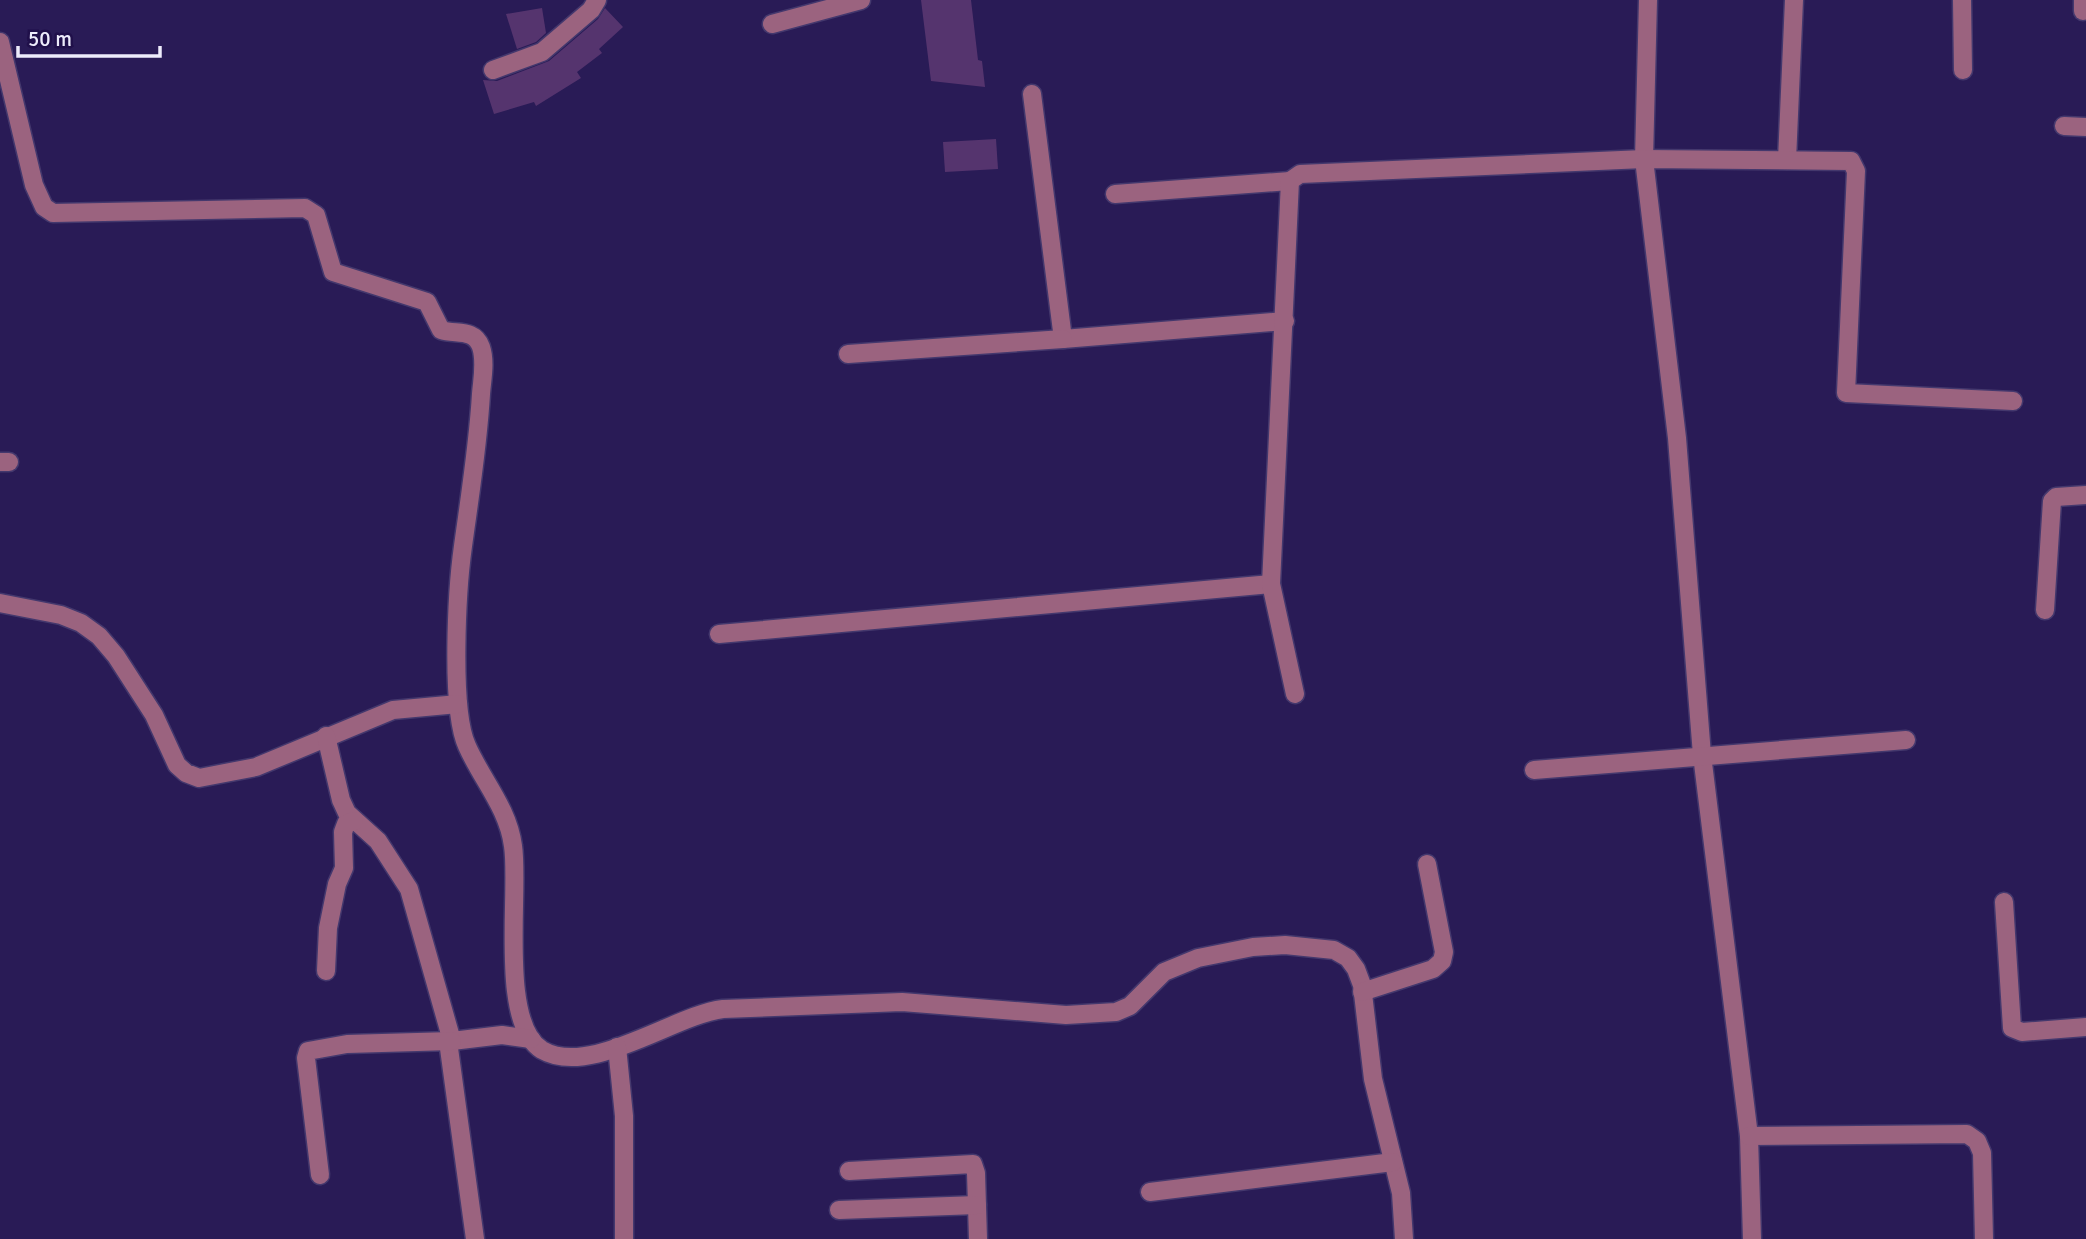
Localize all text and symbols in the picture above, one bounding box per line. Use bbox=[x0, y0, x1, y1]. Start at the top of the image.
scale bar bbox=[18, 14, 159, 58]
text: 50 m bbox=[28, 26, 72, 52]

